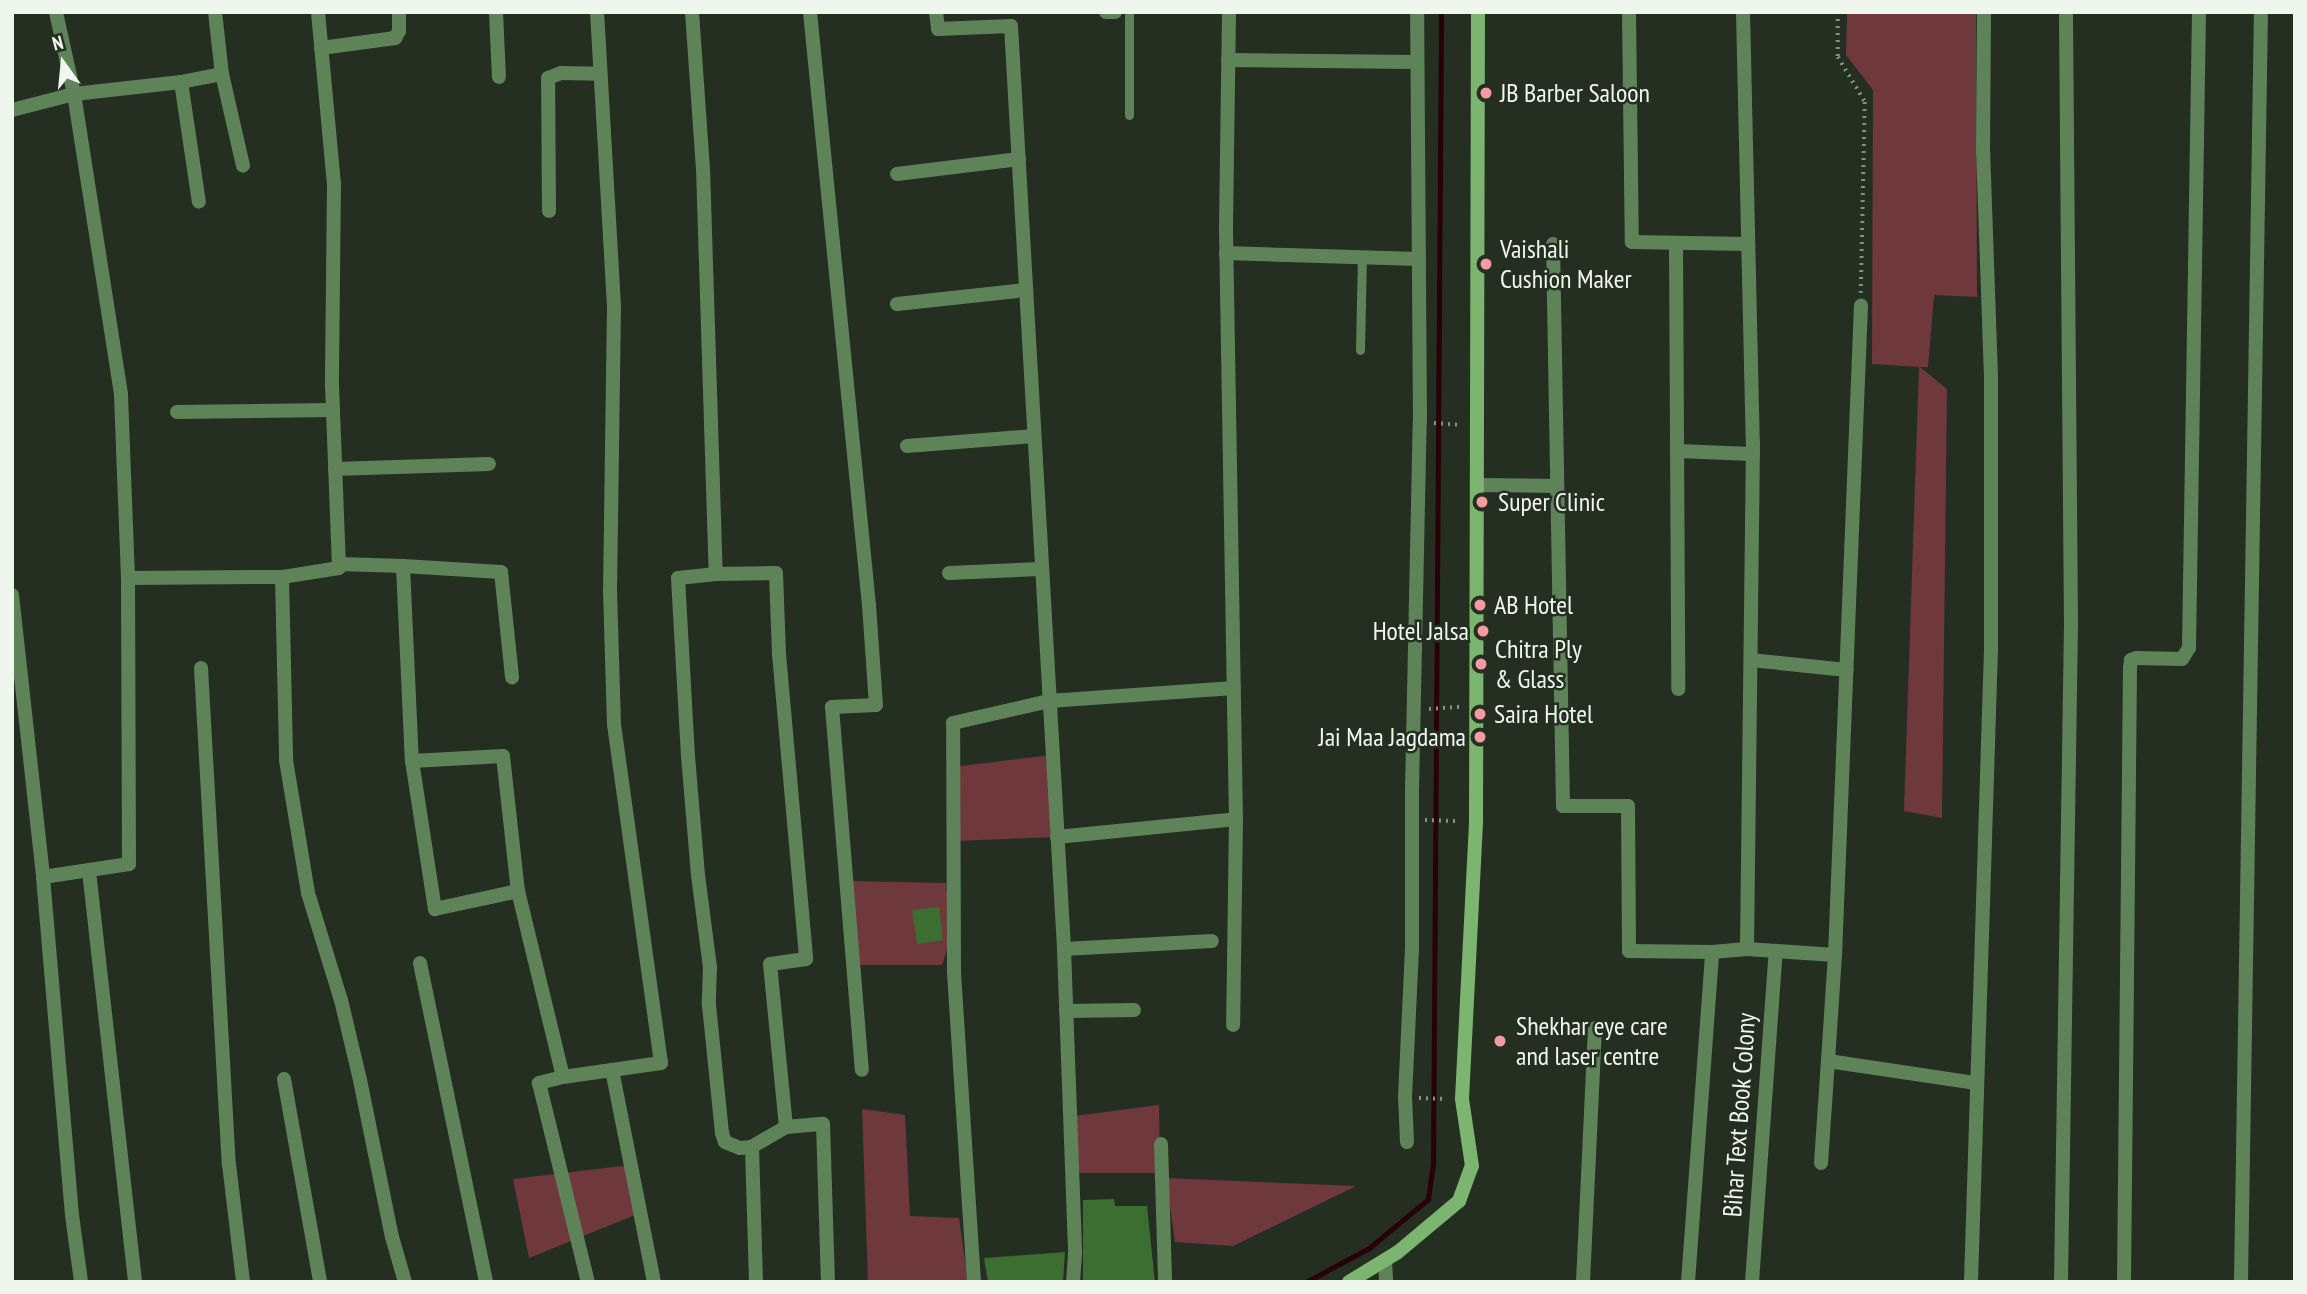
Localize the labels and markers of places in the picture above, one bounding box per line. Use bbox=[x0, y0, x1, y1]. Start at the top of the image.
place label: JB Barber Saloon bbox=[1500, 77, 1650, 109]
marker: JB Barber Saloon bbox=[1478, 85, 1494, 101]
place label: Vaishali Cushion Maker bbox=[1500, 233, 1632, 294]
marker: Vaishali Cushion Maker bbox=[1478, 256, 1494, 272]
place label: Super Clinic bbox=[1498, 486, 1605, 518]
marker: Super Clinic bbox=[1472, 492, 1492, 512]
place label: AB Hotel bbox=[1494, 589, 1573, 621]
marker: AB Hotel bbox=[1472, 597, 1488, 613]
place label: Hotel Jalsa bbox=[1373, 615, 1469, 647]
marker: Hotel Jalsa bbox=[1475, 623, 1491, 639]
place label: Chitra Ply & Glass bbox=[1495, 633, 1582, 694]
marker: Chitra Ply & Glass bbox=[1473, 656, 1489, 672]
place label: Saira Hotel bbox=[1494, 698, 1593, 730]
marker: Saira Hotel bbox=[1472, 706, 1488, 722]
place label: Jai Maa Jagdama bbox=[1318, 721, 1466, 753]
marker: Jai Maa Jagdama bbox=[1472, 729, 1488, 745]
place label: Shekhar eye care and laser centre bbox=[1516, 1010, 1668, 1072]
marker: Shekhar eye care and laser centre bbox=[1490, 1031, 1510, 1051]

